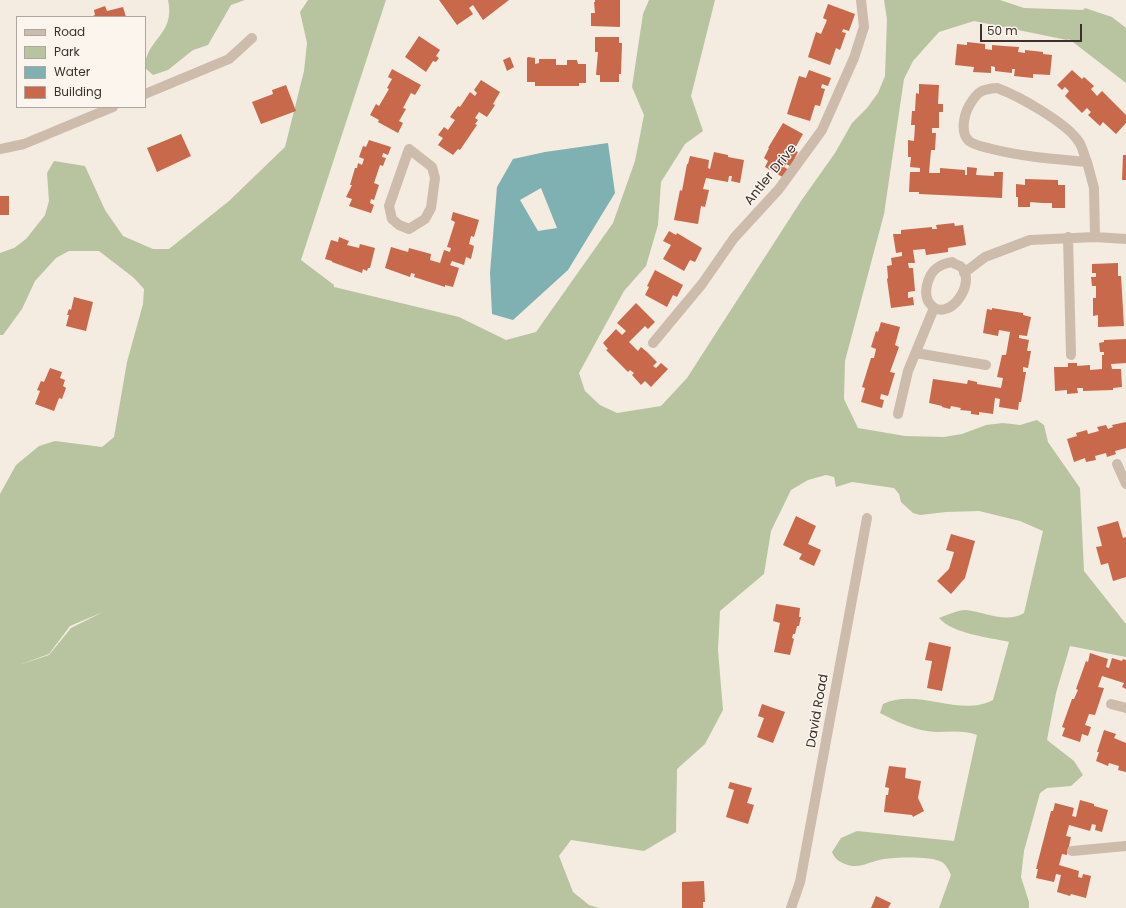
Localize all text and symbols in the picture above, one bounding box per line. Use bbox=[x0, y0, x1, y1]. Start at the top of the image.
legend bbox=[16, 16, 146, 108]
scale bar bbox=[982, 16, 1084, 42]
text: 50 m bbox=[987, 22, 1018, 39]
text: Road bbox=[54, 23, 85, 40]
text: Park bbox=[54, 43, 80, 60]
text: Water bbox=[54, 63, 90, 80]
text: Building bbox=[54, 83, 102, 100]
street label: Antler Drive bbox=[742, 141, 800, 209]
street label: David Road bbox=[804, 673, 832, 749]

